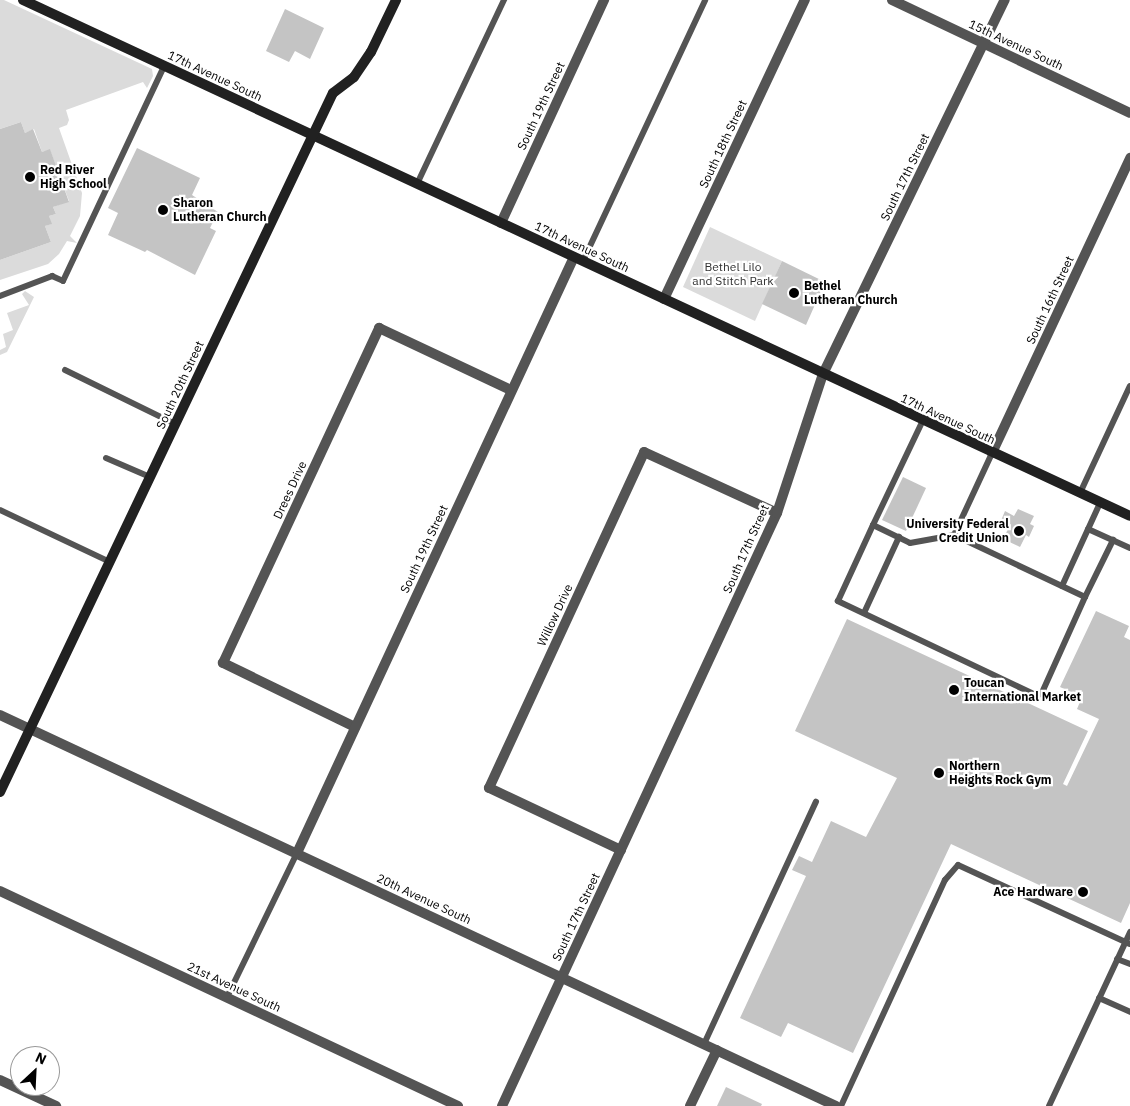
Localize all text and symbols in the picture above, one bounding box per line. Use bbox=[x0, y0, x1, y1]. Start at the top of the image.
street label: 15th Avenue South bbox=[966, 17, 1066, 73]
street label: 17th Avenue South bbox=[165, 48, 265, 104]
street label: South 19th Street bbox=[514, 60, 568, 152]
street label: South 18th Street bbox=[696, 98, 750, 190]
street label: South 17th Street bbox=[878, 131, 932, 223]
place label: Red River High School bbox=[40, 163, 107, 191]
marker: Red River High School bbox=[24, 171, 36, 183]
place label: Sharon Lutheran Church bbox=[173, 196, 267, 224]
marker: Sharon Lutheran Church bbox=[157, 204, 169, 216]
street label: 17th Avenue South bbox=[532, 219, 632, 275]
street label: South 16th Street bbox=[1023, 254, 1077, 346]
park label: Bethel Lilo and Stitch Park bbox=[692, 260, 774, 288]
place label: Bethel Lutheran Church bbox=[804, 279, 898, 307]
marker: Bethel Lutheran Church bbox=[788, 287, 800, 299]
street label: South 20th Street bbox=[153, 339, 207, 431]
street label: 17th Avenue South bbox=[898, 391, 998, 447]
street label: Drees Drive bbox=[270, 459, 310, 521]
street label: South 17th Street bbox=[720, 502, 772, 596]
street label: South 19th Street bbox=[397, 503, 451, 595]
place label: University Federal Credit Union bbox=[906, 517, 1009, 545]
marker: University Federal Credit Union bbox=[1013, 525, 1025, 537]
street label: Willow Drive bbox=[534, 582, 576, 648]
place label: Toucan International Market bbox=[964, 676, 1081, 704]
marker: Toucan International Market bbox=[948, 684, 960, 696]
place label: Northern Heights Rock Gym bbox=[949, 759, 1052, 787]
marker: Northern Heights Rock Gym bbox=[933, 767, 945, 779]
street label: 20th Avenue South bbox=[374, 871, 474, 927]
street label: South 17th Street bbox=[549, 871, 603, 963]
place label: Ace Hardware bbox=[993, 885, 1073, 899]
marker: Ace Hardware bbox=[1077, 886, 1089, 898]
street label: 21st Avenue South bbox=[185, 959, 283, 1015]
north arrow bbox=[10, 1046, 60, 1096]
text: N bbox=[33, 1048, 49, 1069]

